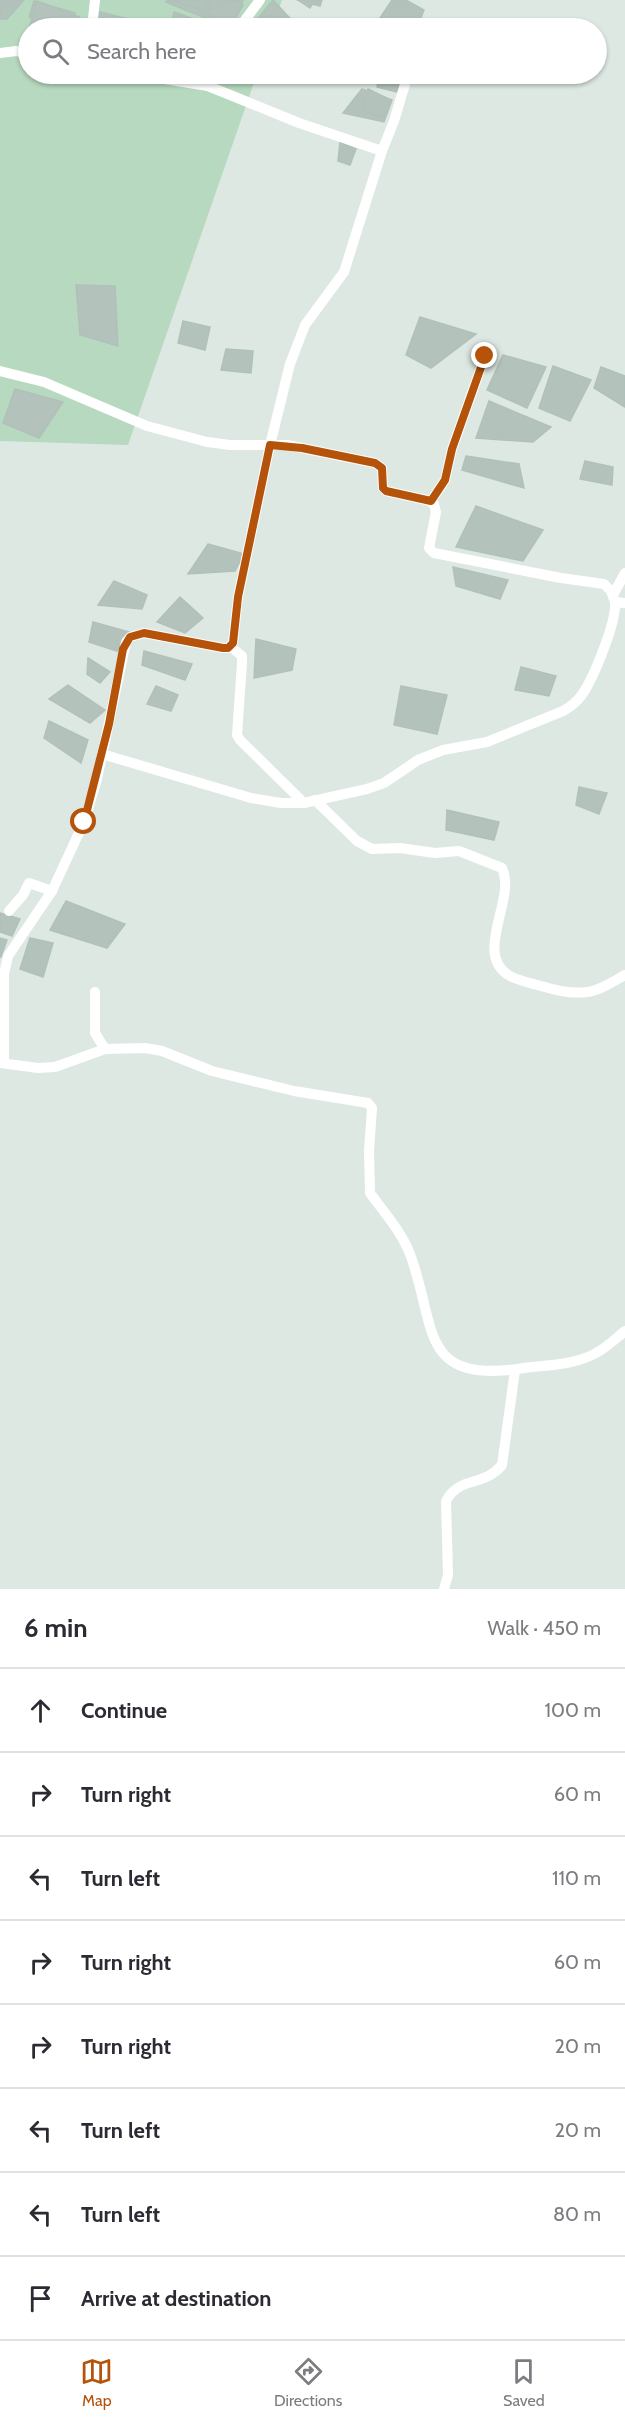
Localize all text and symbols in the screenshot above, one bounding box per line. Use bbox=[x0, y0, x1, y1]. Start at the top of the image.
search box bbox=[18, 18, 607, 84]
icon: search bbox=[39, 35, 72, 68]
text: Search here bbox=[87, 38, 196, 65]
route end bbox=[471, 342, 497, 368]
route start bbox=[70, 808, 96, 834]
text: 6 min bbox=[24, 1612, 88, 1644]
text: Walk · 450 m bbox=[487, 1616, 601, 1640]
icon: ahead bbox=[24, 1694, 57, 1727]
text: Continue bbox=[81, 1697, 167, 1724]
text: 100 m bbox=[545, 1698, 601, 1722]
icon: right bbox=[24, 1778, 57, 1811]
text: Turn right bbox=[81, 1781, 171, 1808]
text: 60 m bbox=[554, 1782, 601, 1806]
icon: left bbox=[24, 1862, 57, 1895]
text: Turn left bbox=[81, 1865, 160, 1892]
text: 110 m bbox=[552, 1866, 601, 1890]
icon: right bbox=[24, 1946, 57, 1979]
text: Turn right bbox=[81, 1949, 171, 1976]
text: 60 m bbox=[554, 1950, 601, 1974]
icon: right bbox=[24, 2030, 57, 2063]
text: Turn right bbox=[81, 2033, 171, 2060]
text: 20 m bbox=[555, 2034, 601, 2058]
icon: left bbox=[24, 2114, 57, 2147]
text: Turn left bbox=[81, 2117, 160, 2144]
text: 20 m bbox=[555, 2118, 601, 2142]
icon: left bbox=[24, 2198, 57, 2231]
text: Turn left bbox=[81, 2201, 160, 2228]
text: 80 m bbox=[553, 2202, 601, 2226]
icon: arrive bbox=[24, 2282, 57, 2315]
text: Arrive at destination bbox=[81, 2285, 271, 2312]
tab: Map bbox=[80, 2355, 113, 2410]
tab: Directions bbox=[274, 2355, 342, 2410]
tab: Saved bbox=[503, 2355, 545, 2410]

